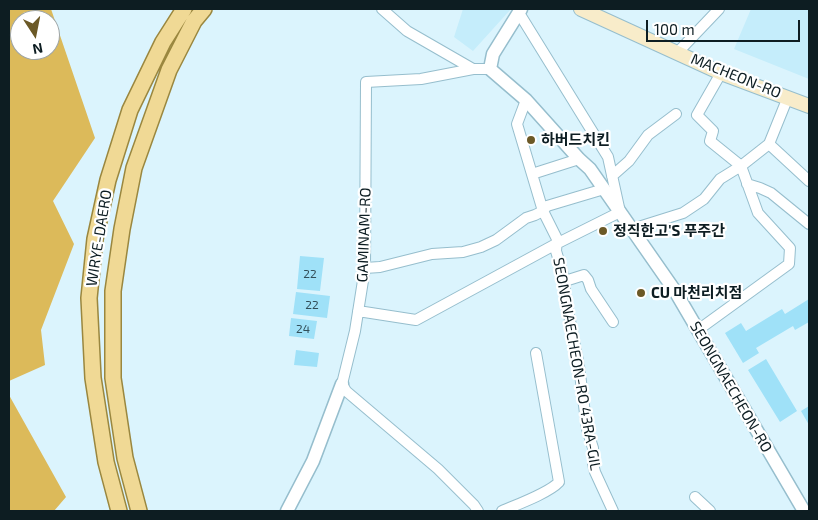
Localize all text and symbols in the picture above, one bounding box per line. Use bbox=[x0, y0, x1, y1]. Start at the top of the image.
north arrow bbox=[10, 10, 60, 60]
scale bar bbox=[648, 10, 802, 42]
text: 100 m bbox=[654, 20, 695, 38]
text: N bbox=[31, 40, 44, 59]
street label: MACHEON-RO bbox=[688, 50, 784, 102]
place label: 하버드치킨 bbox=[541, 131, 610, 149]
marker: 하버드치킨 bbox=[525, 134, 537, 146]
street label: GAMINAM-RO bbox=[353, 187, 375, 283]
street label: WIRYE-DAERO bbox=[82, 188, 116, 288]
place label: 정직한고'S 푸주간 bbox=[613, 222, 725, 240]
marker: 정직한고'S 푸주간 bbox=[597, 225, 609, 237]
street label: SEONGNAECHEON-RO 43RA-GIL bbox=[549, 256, 605, 472]
house number: 22 bbox=[303, 267, 317, 281]
place label: CU 마천리치점 bbox=[651, 284, 742, 302]
marker: CU 마천리치점 bbox=[635, 287, 647, 299]
house number: 22 bbox=[305, 298, 319, 312]
street label: SEONGNAECHEON-RO bbox=[686, 318, 776, 456]
house number: 24 bbox=[296, 322, 310, 336]

